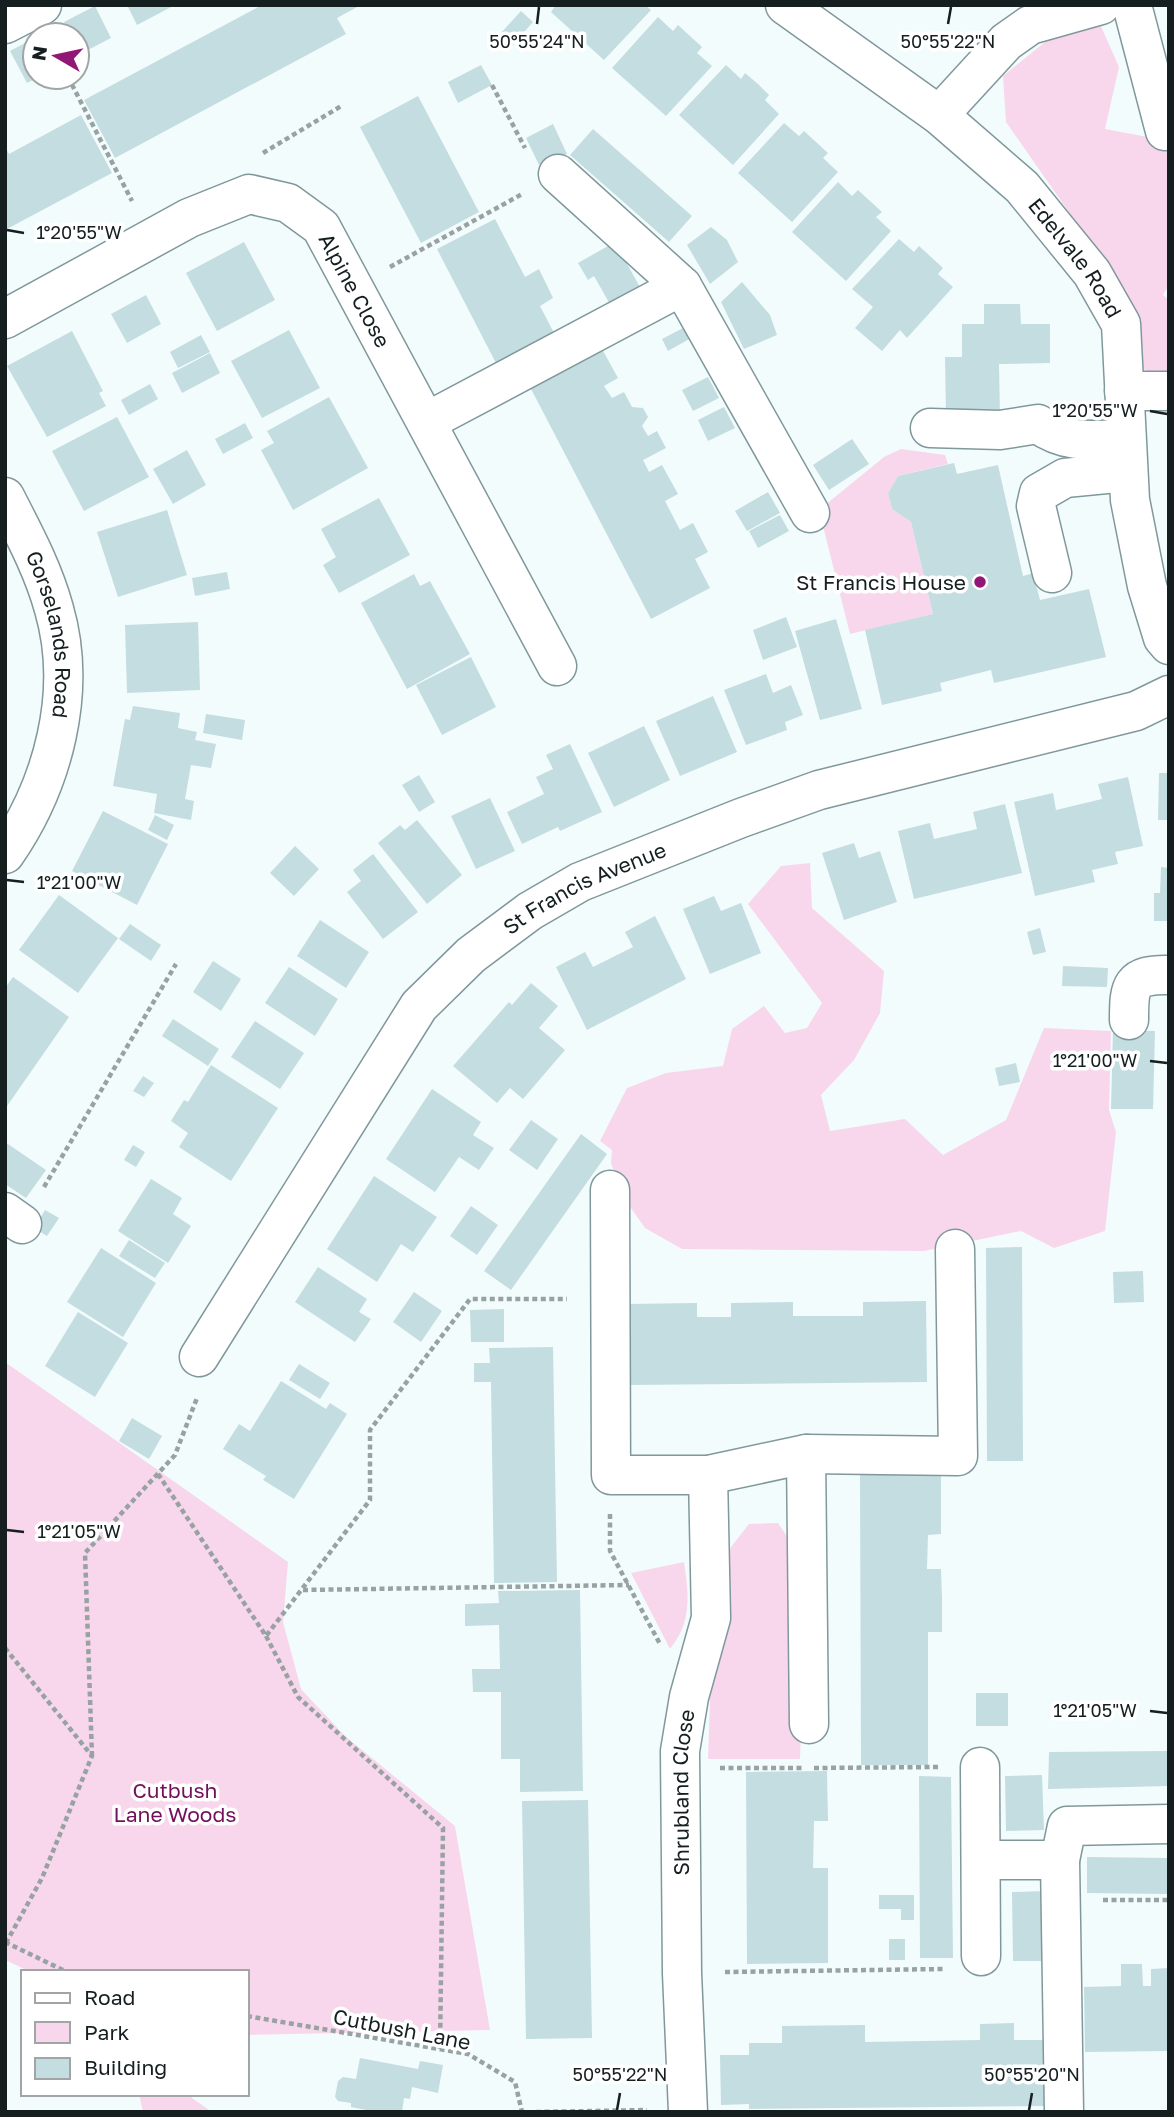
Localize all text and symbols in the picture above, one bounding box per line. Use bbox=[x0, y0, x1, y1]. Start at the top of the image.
north arrow bbox=[21, 21, 91, 91]
text: 50°55'24"N bbox=[489, 30, 585, 52]
text: 50°55'22"N bbox=[900, 30, 996, 52]
text: N bbox=[26, 44, 51, 62]
street label: Edelvale Road bbox=[1023, 192, 1128, 322]
text: 1°20'55"W bbox=[36, 221, 122, 243]
street label: Alpine Close bbox=[314, 228, 396, 352]
text: 1°20'55"W bbox=[1052, 399, 1138, 421]
street label: Gorselands Road bbox=[21, 547, 76, 720]
place label: St Francis House bbox=[796, 569, 966, 595]
marker: St Francis House bbox=[972, 574, 988, 590]
street label: St Francis Avenue bbox=[498, 836, 670, 940]
text: 1°21'00"W bbox=[37, 871, 121, 893]
text: 1°21'00"W bbox=[1053, 1049, 1137, 1071]
text: 1°21'05"W bbox=[37, 1520, 121, 1542]
text: 1°21'05"W bbox=[1053, 1699, 1137, 1721]
street label: Shrubland Close bbox=[667, 1707, 700, 1876]
park label: Cutbush Lane Woods bbox=[114, 1777, 236, 1827]
legend bbox=[21, 1970, 248, 2096]
text: Road bbox=[84, 1984, 135, 2010]
street label: Cutbush Lane bbox=[331, 2003, 473, 2055]
text: Park bbox=[84, 2019, 130, 2045]
text: Building bbox=[84, 2054, 167, 2080]
text: 50°55'22"N bbox=[572, 2063, 668, 2085]
text: 50°55'20"N bbox=[984, 2063, 1080, 2085]

